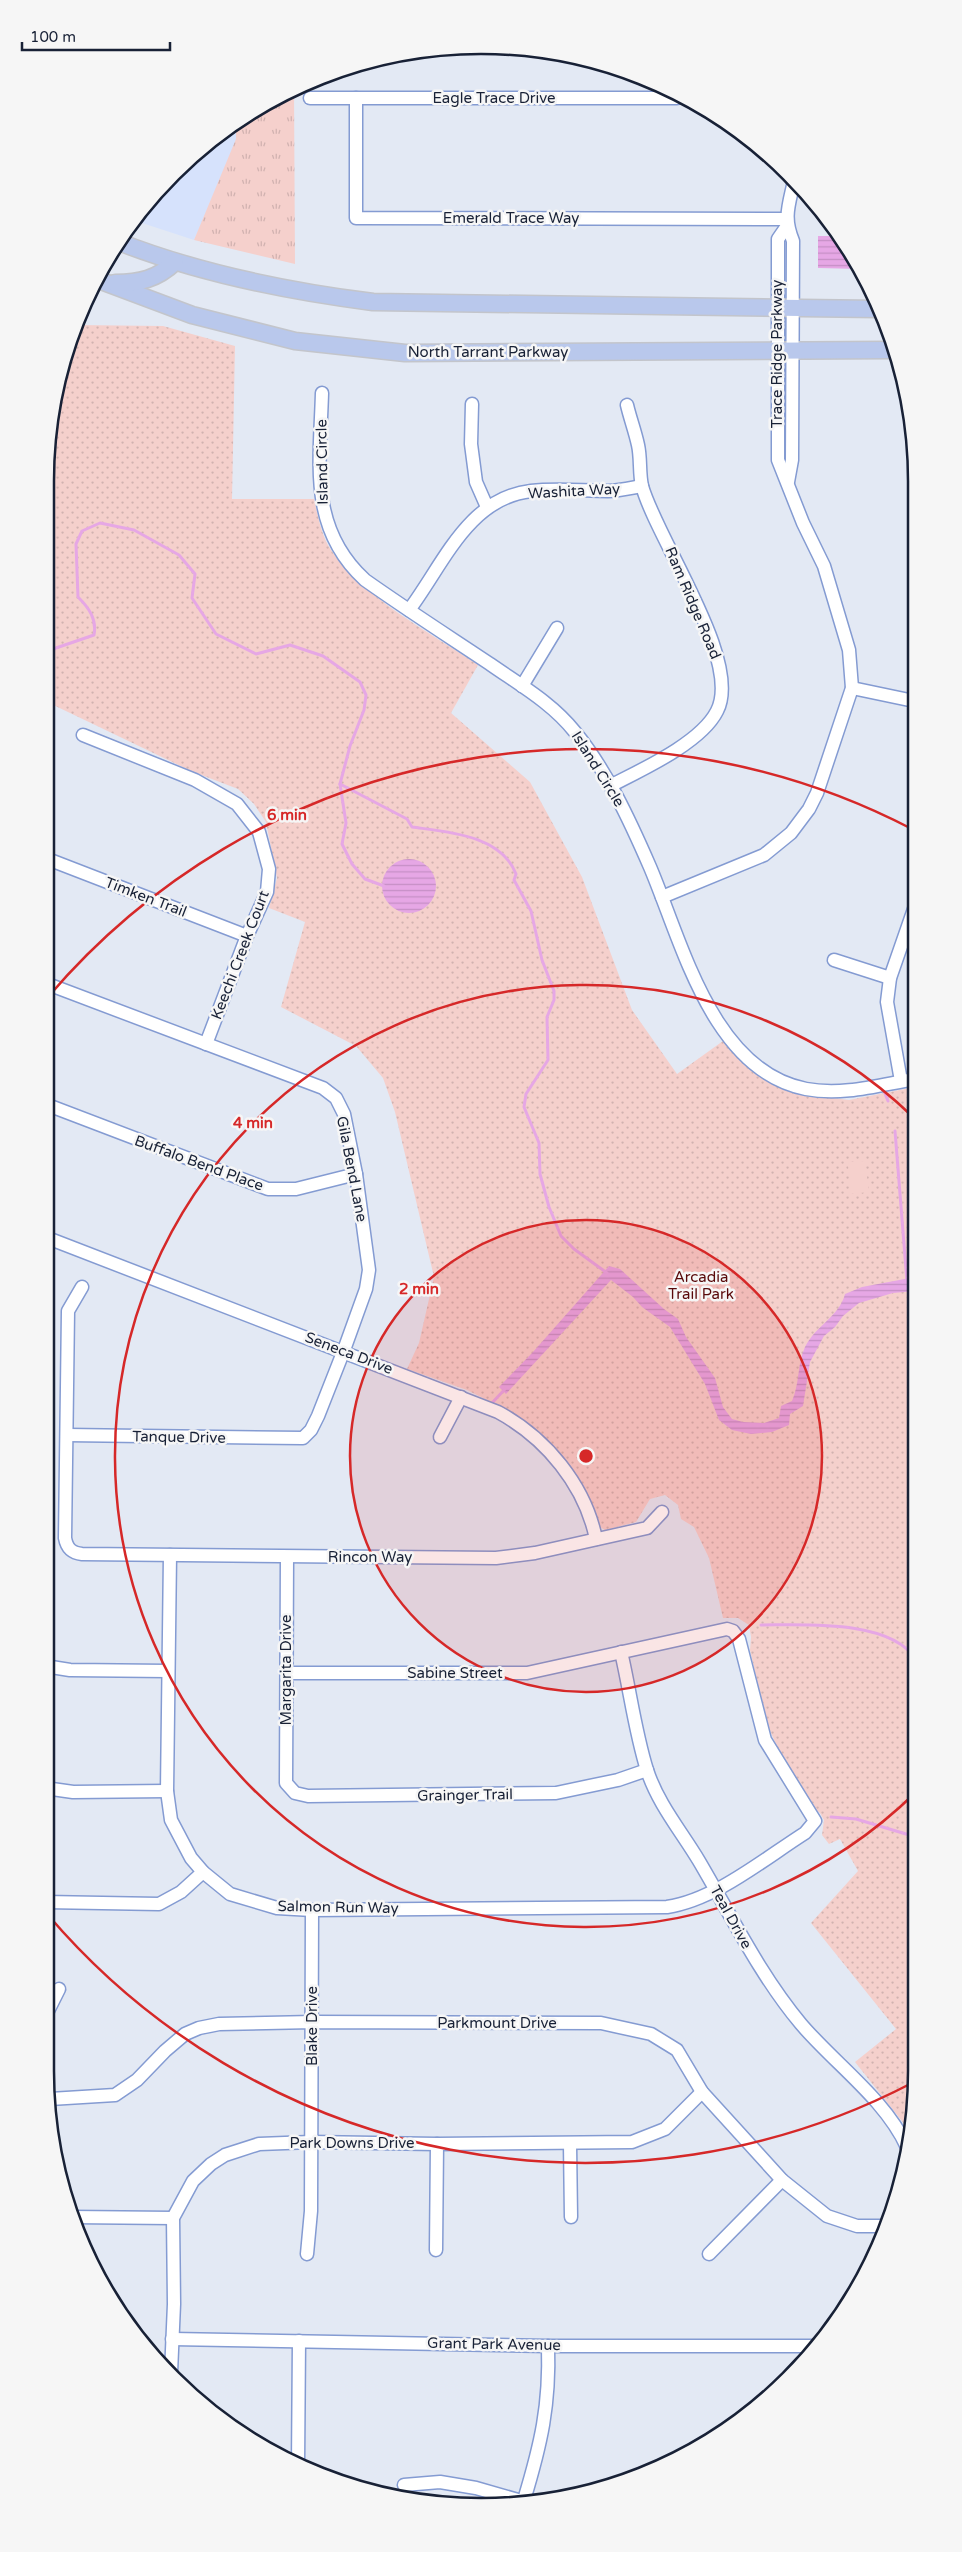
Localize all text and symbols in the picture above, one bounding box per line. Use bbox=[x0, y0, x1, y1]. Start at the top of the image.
scale bar bbox=[22, 20, 170, 52]
text: 100 m bbox=[30, 28, 76, 46]
street label: Eagle Trace Drive bbox=[432, 89, 556, 107]
street label: Emerald Trace Way bbox=[443, 209, 579, 227]
street label: Trace Ridge Parkway bbox=[768, 280, 786, 428]
street label: North Tarrant Parkway bbox=[408, 343, 568, 361]
street label: Island Circle bbox=[312, 419, 332, 505]
street label: Washita Way bbox=[528, 480, 620, 502]
street label: Ram Ridge Road bbox=[661, 544, 725, 662]
street label: Island Circle bbox=[568, 728, 628, 810]
text: 6 min bbox=[267, 806, 307, 824]
street label: Timken Trail bbox=[103, 873, 189, 921]
street label: Keechi Creek Court bbox=[207, 888, 273, 1022]
text: 4 min bbox=[233, 1114, 273, 1132]
street label: Gila Bend Lane bbox=[333, 1115, 371, 1223]
street label: Buffalo Bend Place bbox=[132, 1131, 266, 1195]
park label: Arcadia Trail Park bbox=[668, 1268, 734, 1303]
text: 2 min bbox=[399, 1280, 439, 1298]
street label: Seneca Drive bbox=[303, 1328, 395, 1378]
street label: Tanque Drive bbox=[132, 1427, 226, 1447]
centre of rings bbox=[577, 1447, 595, 1465]
street label: Rincon Way bbox=[328, 1548, 412, 1566]
street label: Margarita Drive bbox=[277, 1615, 295, 1725]
street label: Sabine Street bbox=[407, 1664, 503, 1682]
street label: Grainger Trail bbox=[417, 1785, 513, 1805]
street label: Teal Drive bbox=[706, 1882, 756, 1952]
street label: Salmon Run Way bbox=[277, 1897, 399, 1917]
street label: Blake Drive bbox=[303, 1986, 321, 2066]
street label: Parkmount Drive bbox=[437, 2014, 557, 2032]
street label: Park Downs Drive bbox=[290, 2134, 415, 2152]
street label: Grant Park Avenue bbox=[427, 2334, 561, 2354]

